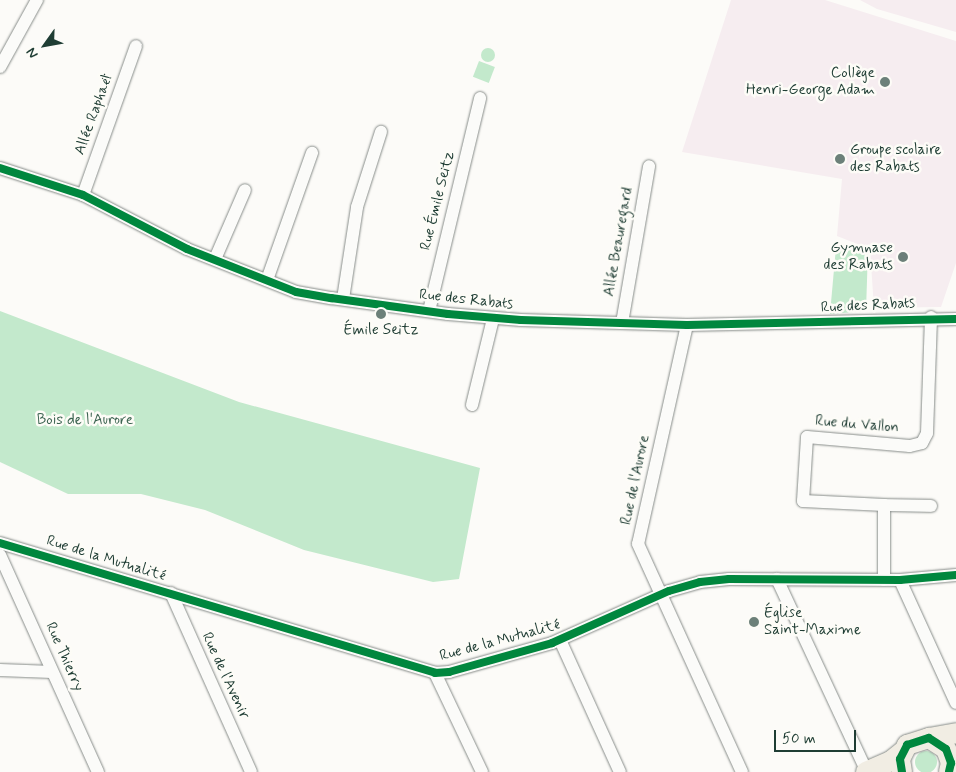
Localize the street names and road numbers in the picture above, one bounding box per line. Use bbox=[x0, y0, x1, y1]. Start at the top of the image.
street label: Allée Raphaël bbox=[71, 73, 117, 157]
street label: Rue Émile Seitz bbox=[417, 150, 459, 252]
street label: Allée Beauregard bbox=[601, 187, 637, 297]
street label: Rue des Rabats bbox=[417, 286, 515, 314]
street label: Rue des Rabats bbox=[819, 294, 917, 318]
street label: Rue du Vallon bbox=[816, 413, 898, 437]
street label: Rue de l'Aurore bbox=[618, 433, 654, 527]
street label: Rue de la Mutualité bbox=[43, 532, 169, 586]
street label: Rue de la Mutualité bbox=[436, 616, 564, 666]
street label: Rue Thierry bbox=[41, 620, 87, 694]
street label: Rue de l'Avenir bbox=[197, 630, 253, 722]

